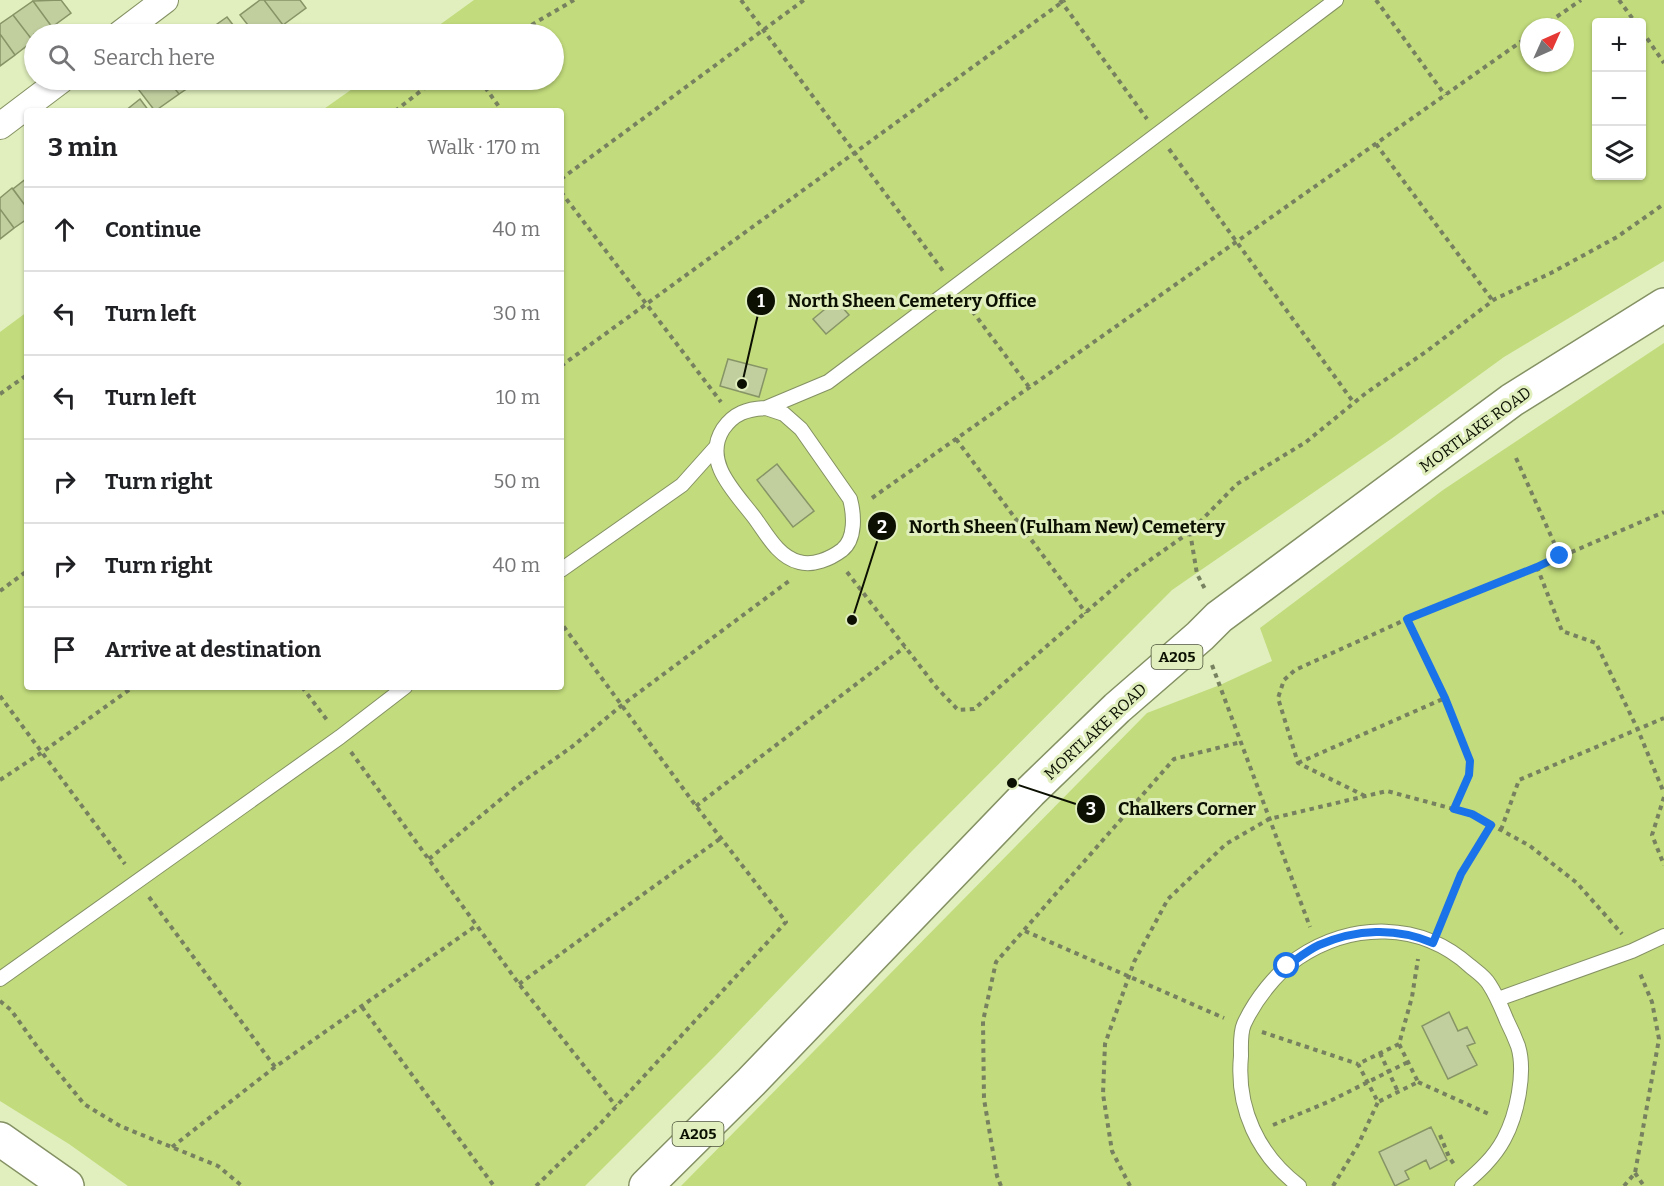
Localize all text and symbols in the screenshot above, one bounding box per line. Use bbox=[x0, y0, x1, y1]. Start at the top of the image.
north arrow bbox=[1520, 18, 1574, 72]
map controls bbox=[1592, 18, 1646, 180]
button: + bbox=[1592, 18, 1646, 72]
search box bbox=[24, 24, 564, 90]
icon: search bbox=[45, 41, 78, 74]
text: Search here bbox=[93, 44, 215, 71]
button: − bbox=[1592, 72, 1646, 126]
button: layers bbox=[1592, 126, 1646, 180]
text: 3 min bbox=[48, 132, 117, 163]
text: Walk · 170 m bbox=[427, 135, 540, 159]
icon: ahead bbox=[48, 213, 81, 246]
text: Continue bbox=[105, 216, 201, 243]
text: 40 m bbox=[492, 217, 540, 241]
callout: North Sheen Cemetery Office bbox=[746, 283, 1049, 319]
text: 1 bbox=[757, 290, 765, 312]
text: North Sheen Cemetery Office bbox=[788, 290, 1037, 312]
icon: left bbox=[48, 297, 81, 330]
text: Turn left bbox=[105, 300, 197, 327]
text: 30 m bbox=[493, 301, 540, 325]
icon: left bbox=[48, 381, 81, 414]
street label: MORTLAKE ROAD bbox=[1416, 383, 1535, 476]
text: Turn left bbox=[105, 384, 197, 411]
text: 10 m bbox=[496, 385, 540, 409]
icon: right bbox=[48, 465, 81, 498]
text: Turn right bbox=[105, 468, 213, 495]
text: 50 m bbox=[493, 469, 540, 493]
callout: North Sheen (Fulham New) Cemetery bbox=[867, 508, 1237, 544]
text: 2 bbox=[877, 516, 887, 538]
text: North Sheen (Fulham New) Cemetery bbox=[909, 516, 1226, 538]
route end bbox=[1546, 542, 1572, 568]
icon: right bbox=[48, 549, 81, 582]
text: Turn right bbox=[105, 552, 213, 579]
text: 40 m bbox=[492, 553, 540, 577]
icon: arrive bbox=[48, 633, 81, 666]
text: Arrive at destination bbox=[105, 636, 321, 663]
road number: A205 bbox=[1152, 645, 1202, 669]
street label: MORTLAKE ROAD bbox=[1040, 679, 1150, 784]
callout: Chalkers Corner bbox=[1076, 791, 1268, 827]
text: 3 bbox=[1086, 798, 1096, 820]
text: Chalkers Corner bbox=[1118, 798, 1257, 820]
route start bbox=[1273, 952, 1299, 978]
road number: A205 bbox=[672, 1122, 724, 1146]

